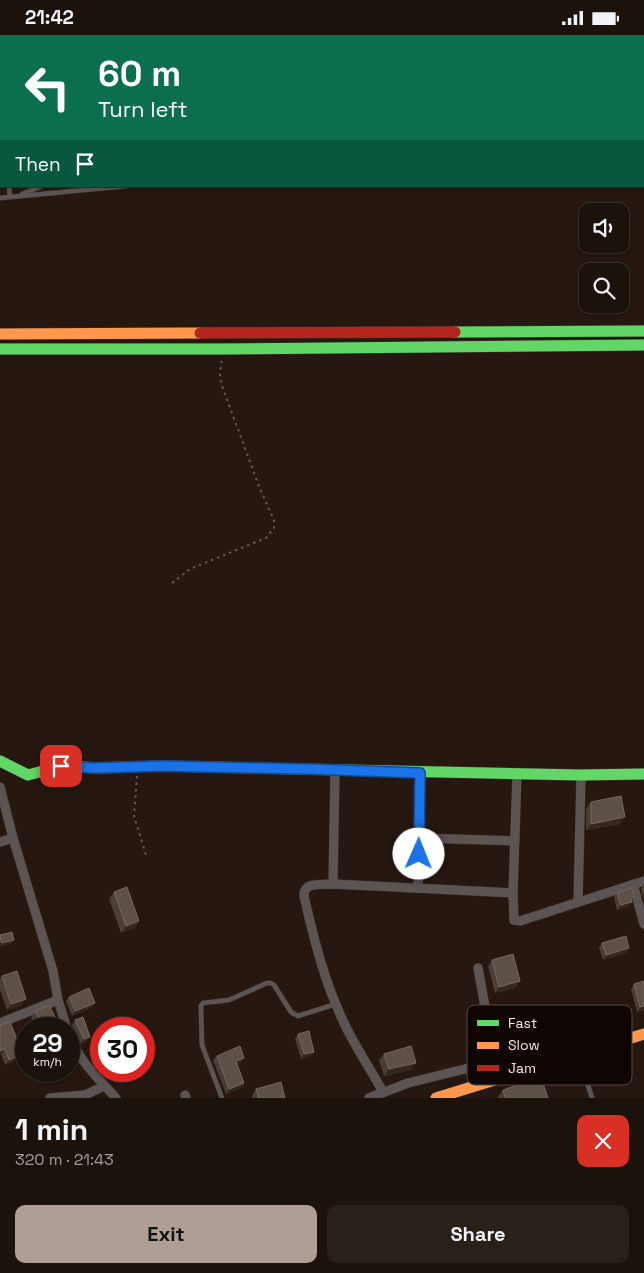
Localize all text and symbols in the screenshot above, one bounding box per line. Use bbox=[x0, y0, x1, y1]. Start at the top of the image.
text: 21:42 bbox=[25, 5, 74, 30]
text: 60 m bbox=[98, 52, 181, 96]
icon: left bbox=[15, 55, 80, 120]
text: Turn left bbox=[98, 95, 188, 123]
icon: arrive bbox=[71, 150, 99, 178]
text: Then bbox=[15, 152, 61, 177]
map controls bbox=[579, 203, 629, 313]
button: sound bbox=[579, 203, 629, 253]
button: search bbox=[579, 263, 629, 313]
pin bbox=[40, 745, 82, 787]
icon: arrive bbox=[47, 752, 75, 780]
position arrow bbox=[392, 827, 444, 879]
legend bbox=[467, 1005, 632, 1085]
text: Fast bbox=[508, 1014, 537, 1032]
speed limit sign: 30 bbox=[90, 1017, 155, 1082]
text: 29 bbox=[32, 1027, 63, 1059]
text: Slow bbox=[508, 1036, 540, 1054]
text: km/h bbox=[33, 1054, 62, 1070]
text: Jam bbox=[508, 1059, 536, 1077]
text: 1 min bbox=[15, 1110, 88, 1149]
button: close bbox=[577, 1115, 629, 1167]
text: 320 m · 21:43 bbox=[15, 1149, 114, 1170]
button: Exit bbox=[15, 1205, 317, 1263]
button: Share bbox=[327, 1205, 629, 1263]

